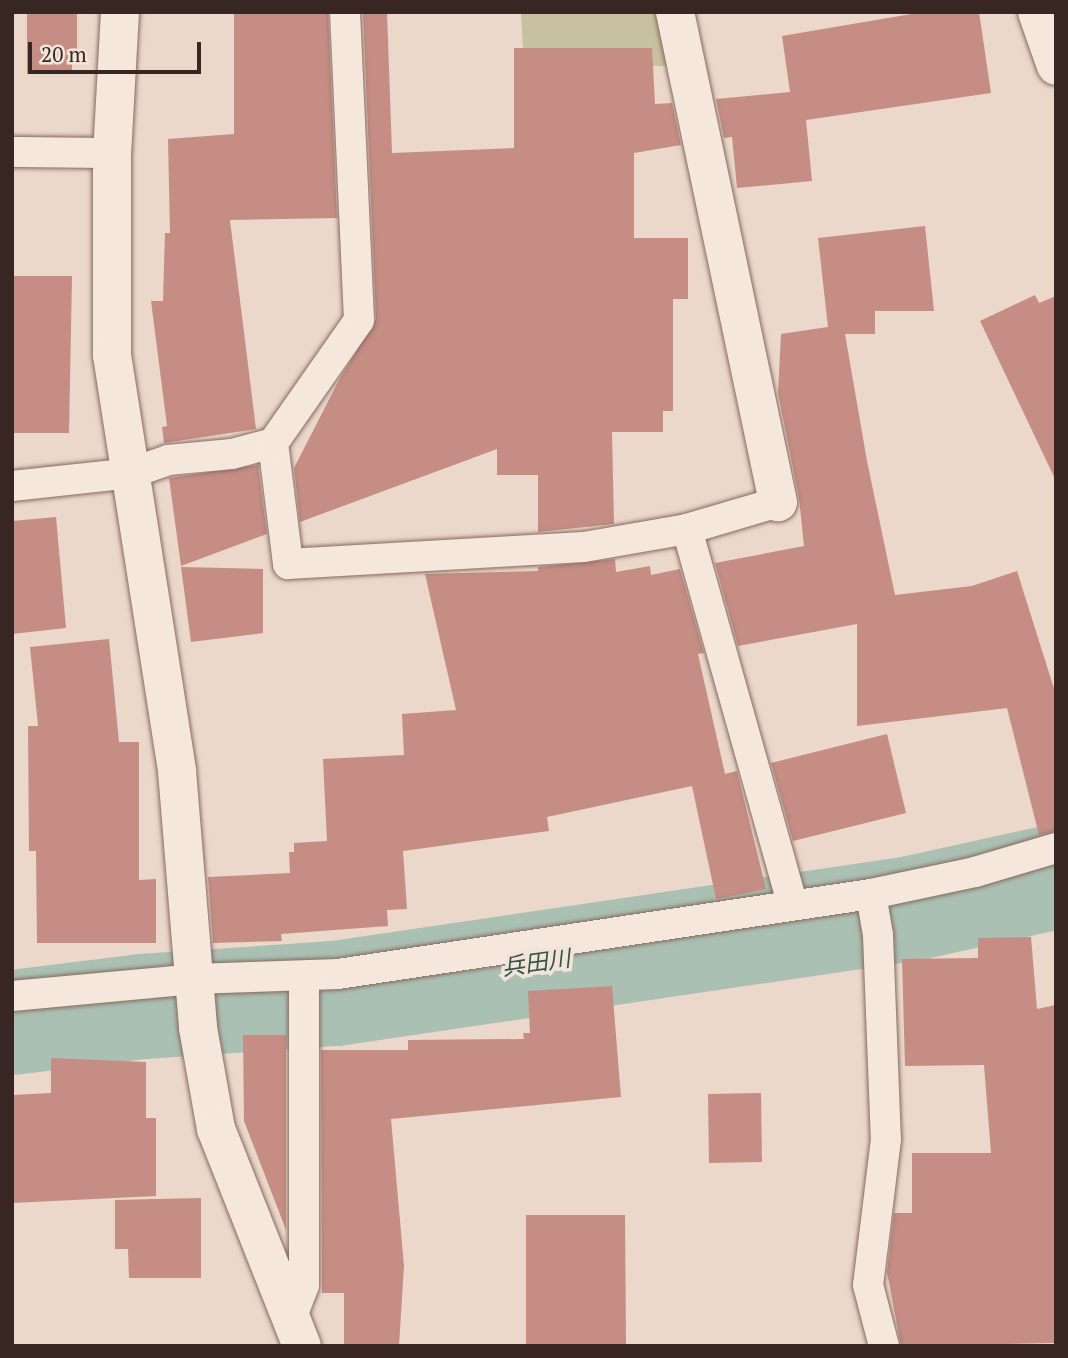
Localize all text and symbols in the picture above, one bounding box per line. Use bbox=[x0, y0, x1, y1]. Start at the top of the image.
scale bar bbox=[32, 28, 205, 72]
text: 20 m bbox=[41, 40, 87, 68]
water label: 兵田川 bbox=[500, 945, 572, 981]

